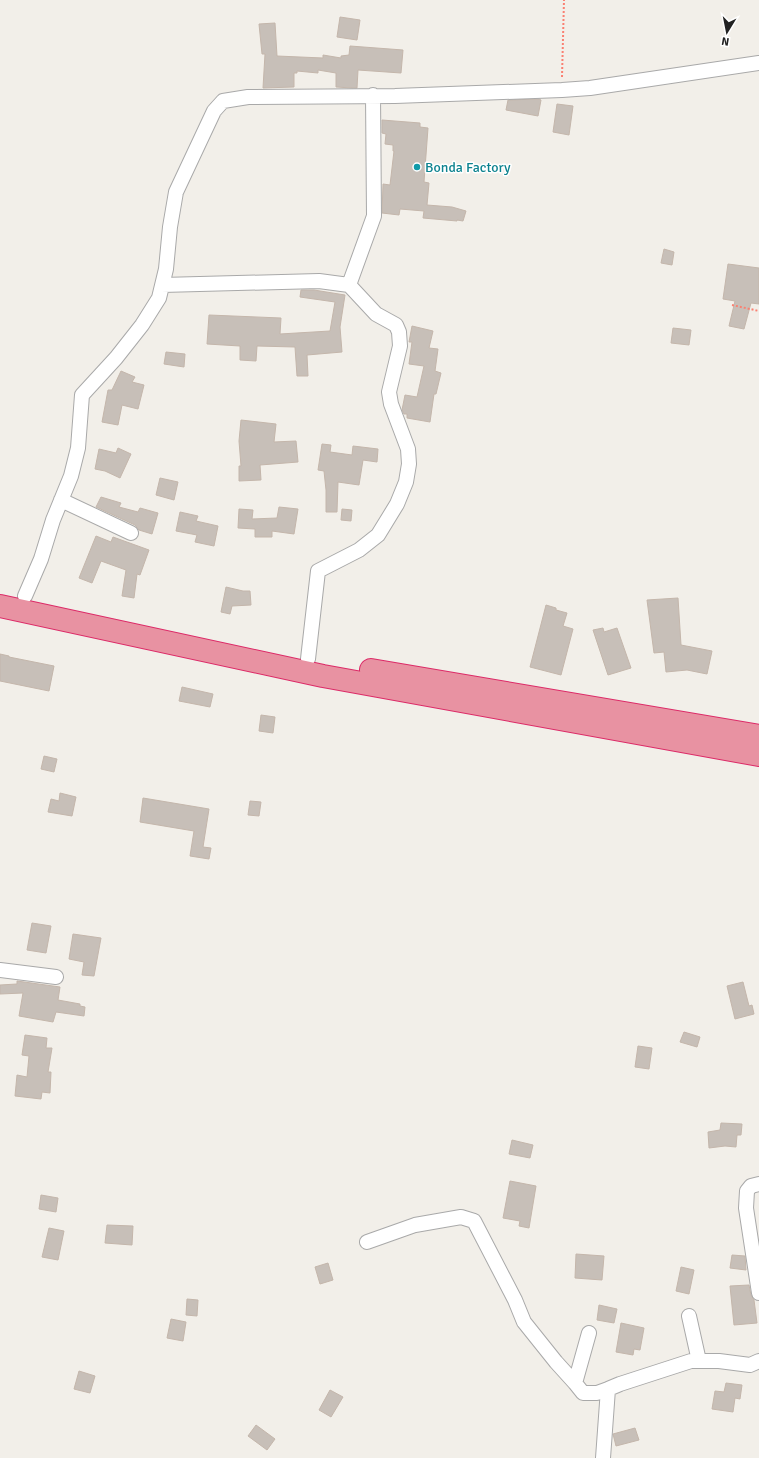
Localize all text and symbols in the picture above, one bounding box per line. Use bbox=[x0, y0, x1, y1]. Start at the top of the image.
north arrow bbox=[707, 12, 747, 52]
text: N bbox=[720, 34, 730, 48]
place label: Bonda Factory bbox=[425, 159, 511, 176]
marker: Bonda Factory bbox=[412, 162, 422, 172]

